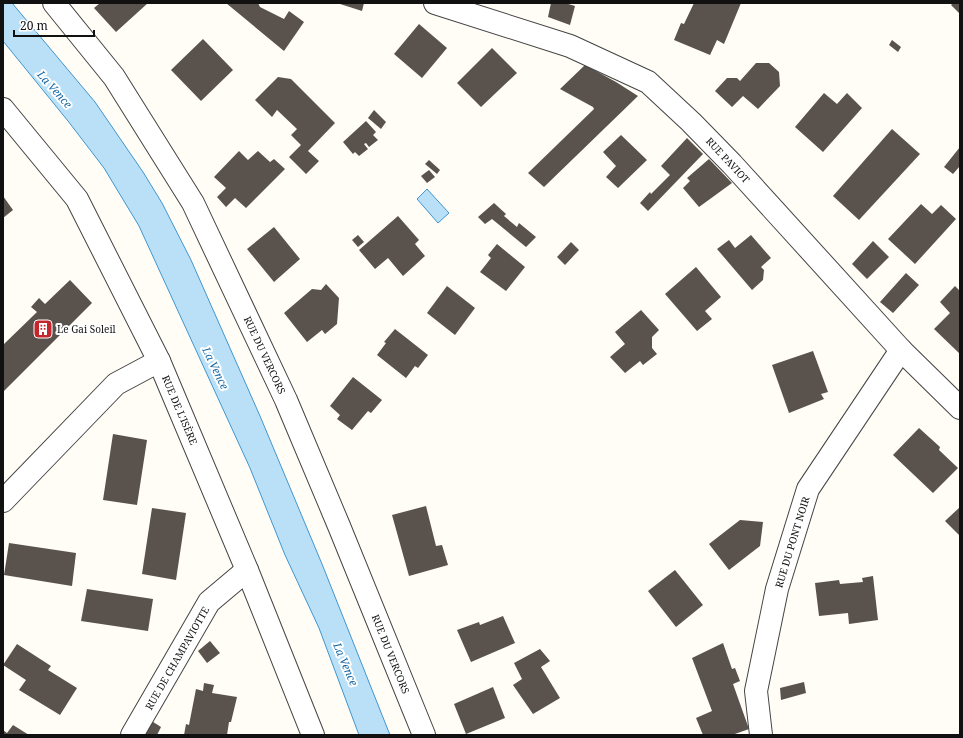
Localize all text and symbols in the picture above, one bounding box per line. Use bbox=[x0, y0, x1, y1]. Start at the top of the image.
scale bar bbox=[14, 12, 94, 38]
text: 20 m bbox=[20, 17, 48, 34]
water label: La Vence bbox=[33, 66, 76, 111]
street label: RUE PAVIOT bbox=[703, 134, 753, 186]
street label: RUE DU VERCORS bbox=[241, 314, 289, 396]
building icon: Le Gai Soleil bbox=[32, 318, 54, 340]
place label: Le Gai Soleil bbox=[57, 322, 116, 336]
water label: La Vence bbox=[199, 343, 233, 392]
street label: RUE DE L'ISÈRE bbox=[159, 373, 201, 447]
street label: RUE DU PONT NOIR bbox=[771, 494, 813, 589]
street label: RUE DE CHAMPAVIOTTE bbox=[142, 604, 212, 712]
street label: RUE DU VERCORS bbox=[369, 612, 413, 696]
water label: La Vence bbox=[330, 639, 362, 688]

